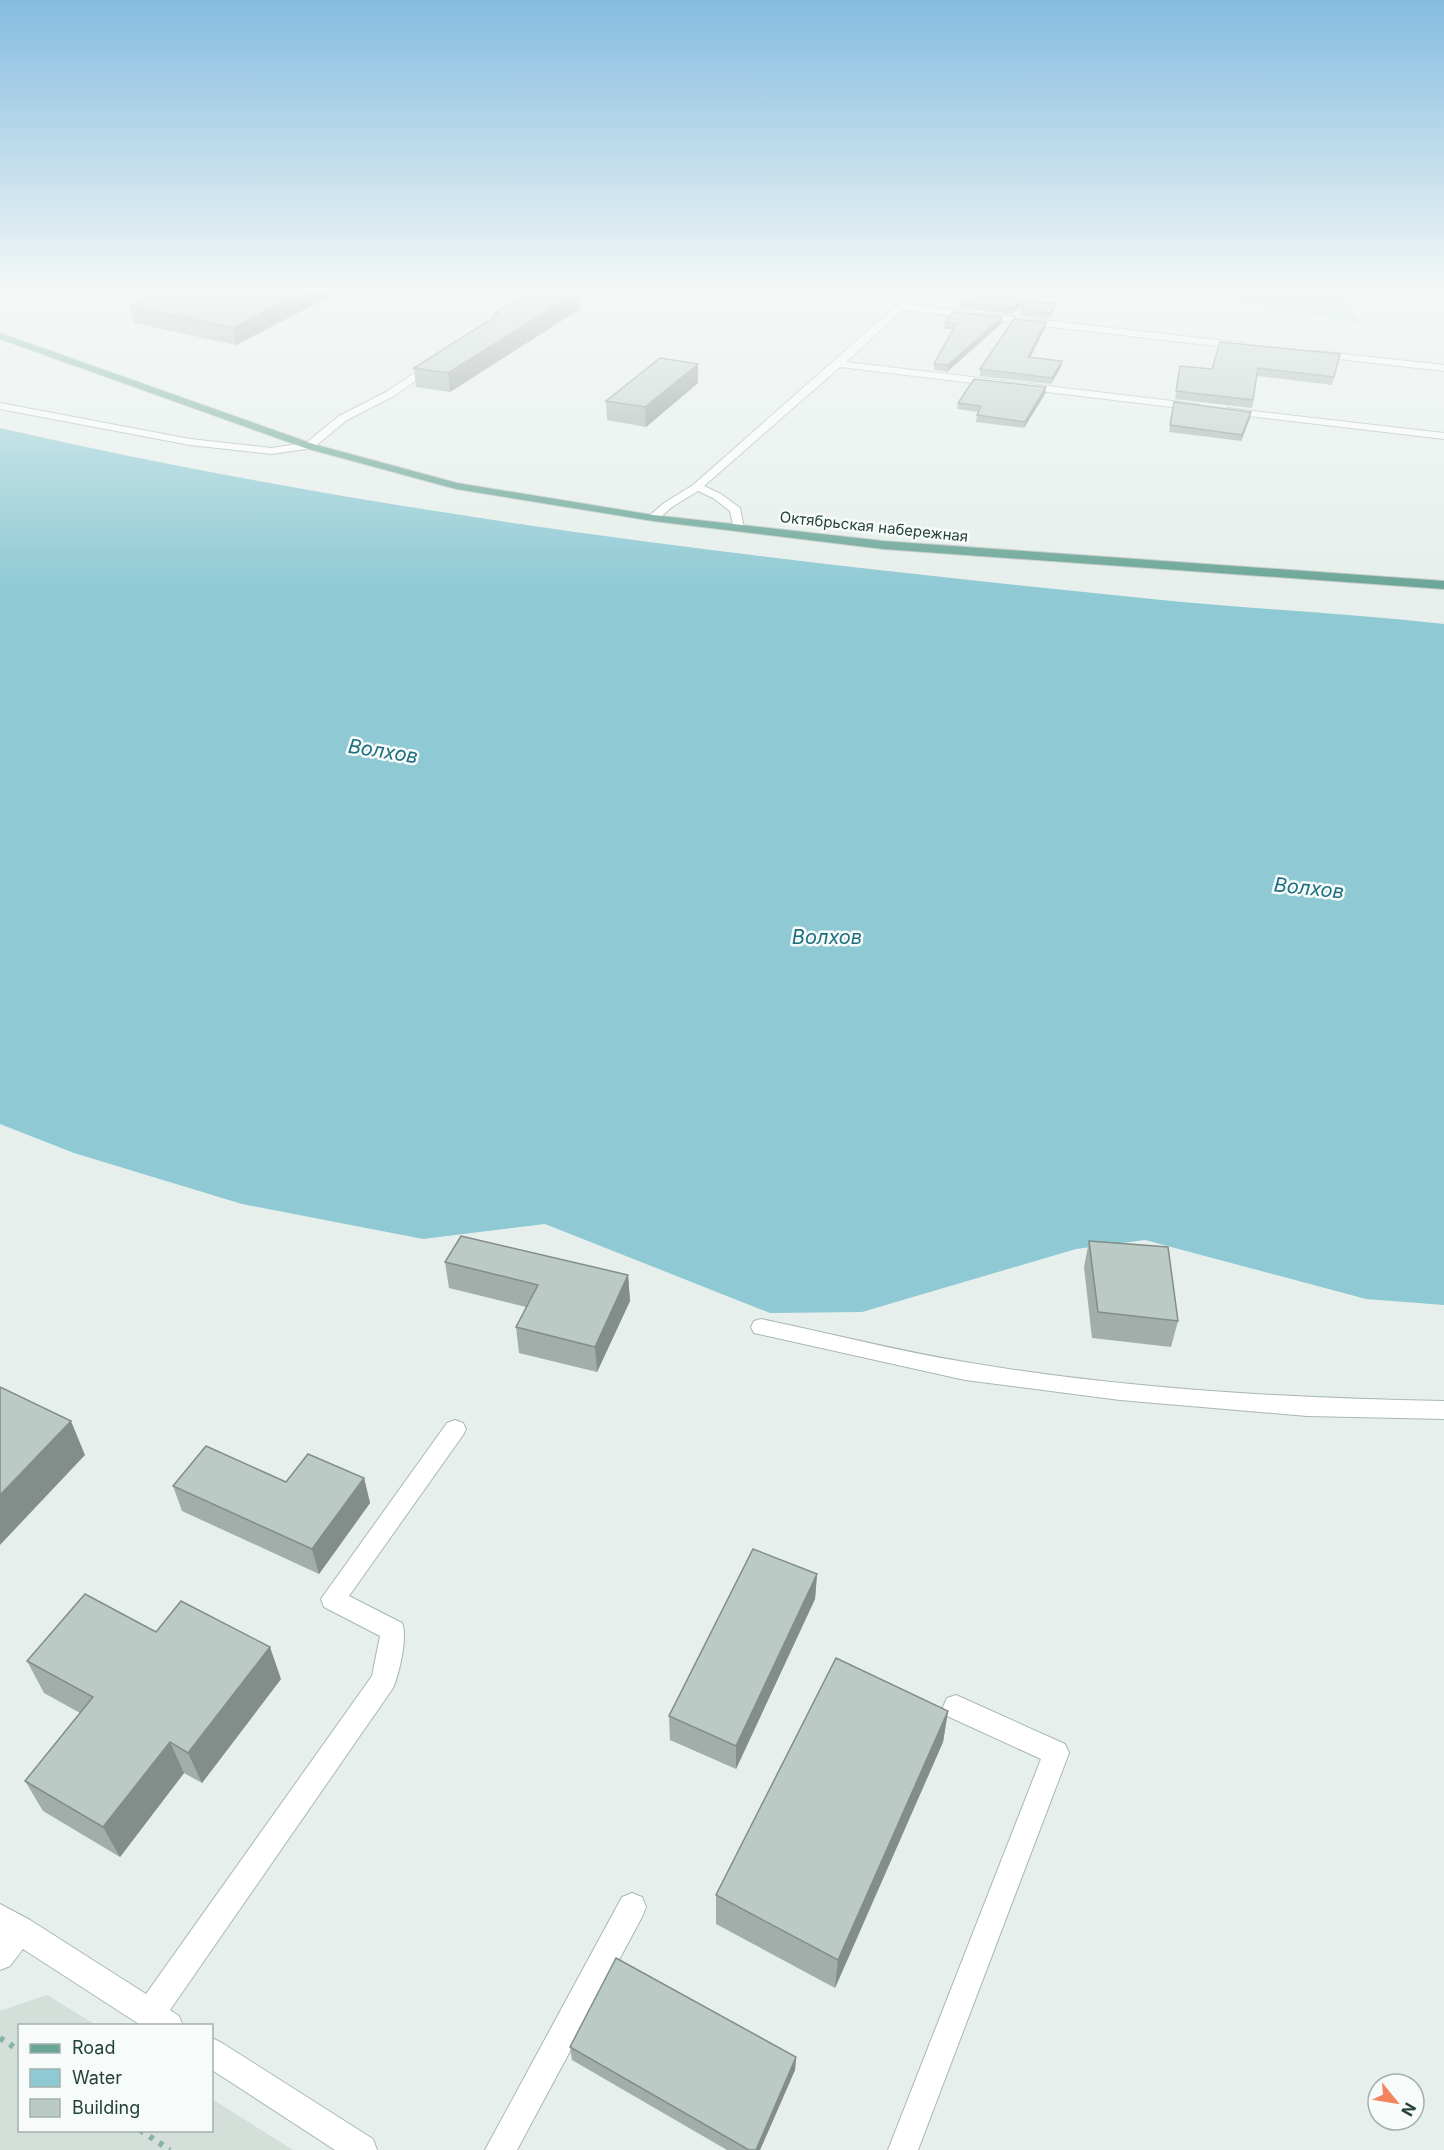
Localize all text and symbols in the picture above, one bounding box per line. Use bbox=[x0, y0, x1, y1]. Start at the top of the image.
street label: Октябрьская набережная bbox=[779, 507, 969, 546]
water label: Волхов bbox=[346, 734, 420, 768]
water label: Волхов bbox=[1273, 872, 1345, 904]
water label: Волхов bbox=[792, 925, 862, 949]
legend bbox=[18, 2024, 213, 2132]
text: Road bbox=[72, 2037, 115, 2058]
text: Water bbox=[72, 2067, 122, 2088]
north arrow bbox=[1366, 2072, 1426, 2132]
text: Building bbox=[72, 2097, 140, 2118]
text: N bbox=[1397, 2099, 1421, 2120]

